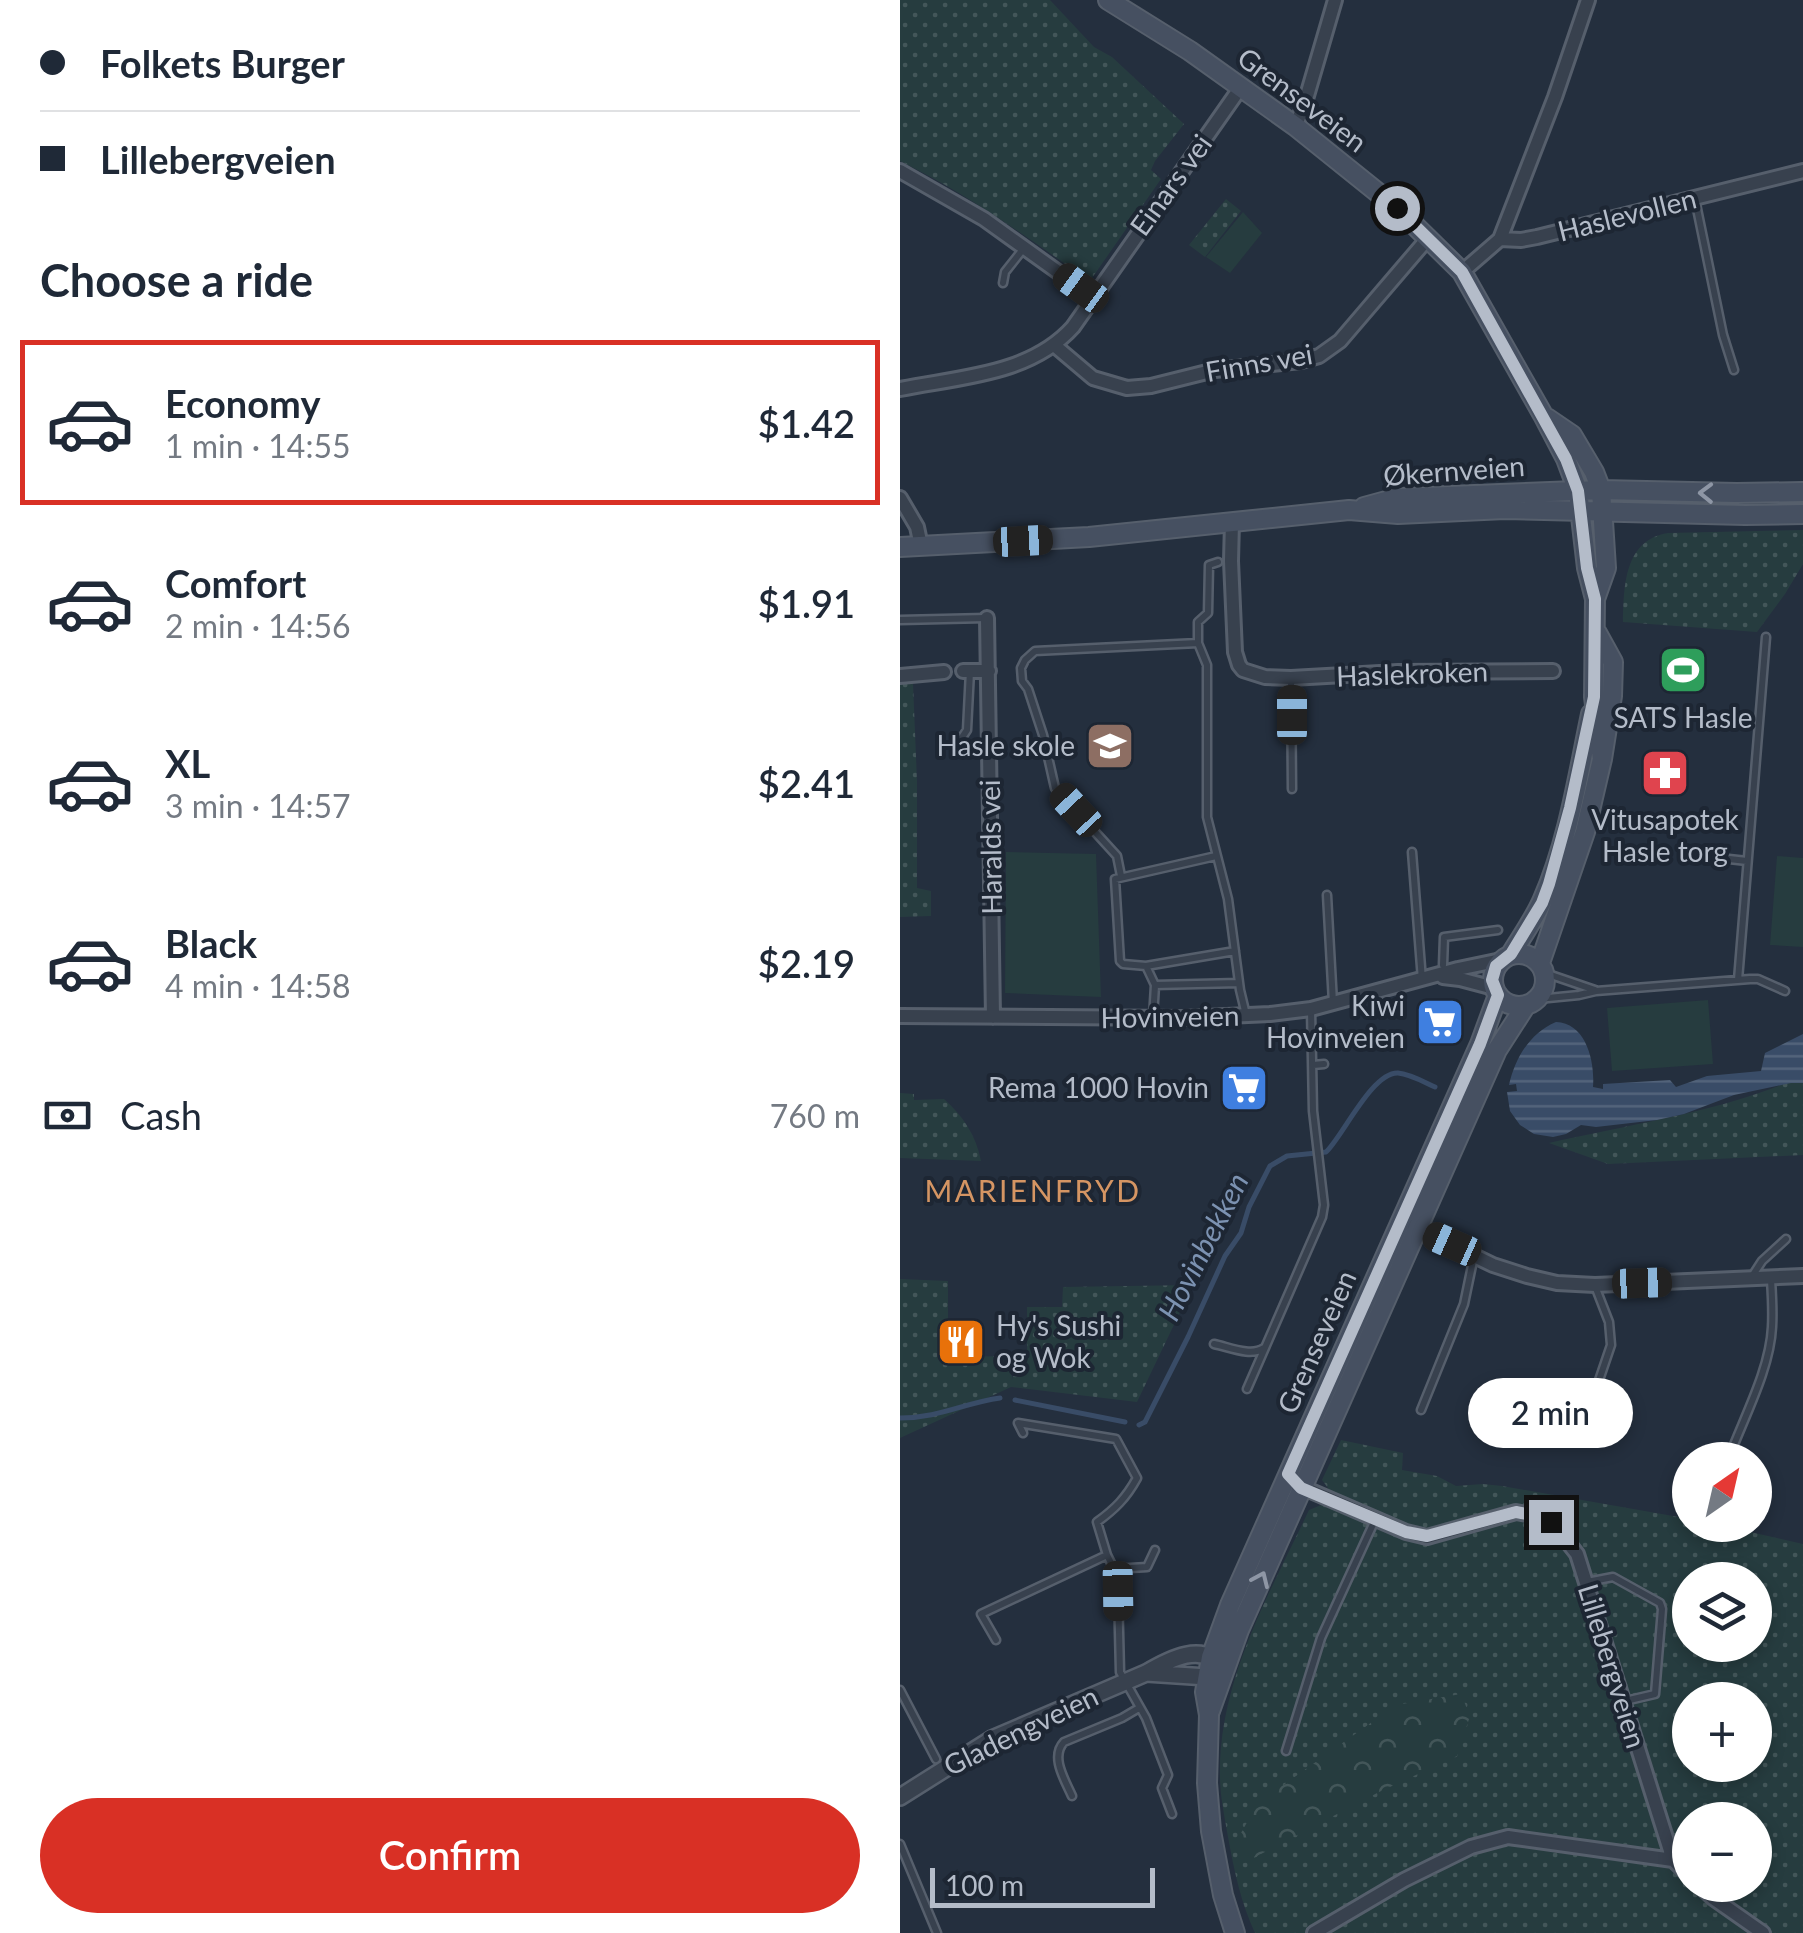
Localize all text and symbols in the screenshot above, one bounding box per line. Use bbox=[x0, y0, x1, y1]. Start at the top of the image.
text: Folkets Burger bbox=[100, 40, 345, 86]
street label: Grenseveien bbox=[1231, 40, 1374, 159]
street label: Einars vei bbox=[1122, 127, 1218, 242]
text: Lillebergveien bbox=[100, 136, 336, 182]
street label: Haslevollen bbox=[1554, 180, 1700, 248]
route start bbox=[1375, 186, 1420, 231]
text: Choose a ride bbox=[40, 253, 313, 307]
car bbox=[1048, 258, 1114, 318]
street label: Finns vei bbox=[1203, 336, 1315, 388]
icon: car bbox=[45, 378, 135, 468]
text: Economy bbox=[165, 380, 320, 426]
text: $1.42 bbox=[758, 400, 855, 446]
text: 1 min · 14:55 bbox=[165, 426, 351, 465]
street label: Økernveien bbox=[1382, 448, 1526, 492]
one-way arrow bbox=[1697, 482, 1713, 503]
car bbox=[992, 524, 1054, 558]
icon: car bbox=[45, 558, 135, 648]
text: Comfort bbox=[165, 560, 306, 606]
text: $1.91 bbox=[758, 580, 855, 626]
text: 2 min · 14:56 bbox=[165, 606, 351, 645]
sports icon: SATS Hasle bbox=[1657, 644, 1709, 696]
street label: Haslekroken bbox=[1335, 653, 1488, 693]
car bbox=[1277, 685, 1307, 745]
place label: SATS Hasle bbox=[1613, 700, 1753, 734]
school or university icon: Hasle skole bbox=[1084, 720, 1136, 772]
place label: Hasle skole bbox=[937, 728, 1075, 762]
icon: car bbox=[45, 738, 135, 828]
text: XL bbox=[165, 740, 210, 786]
pharmacy icon: Vitusapotek Hasle torg bbox=[1639, 747, 1691, 799]
text: $2.41 bbox=[758, 760, 855, 806]
car bbox=[1045, 778, 1107, 842]
street label: Haralds vei bbox=[972, 779, 1008, 915]
text: 3 min · 14:57 bbox=[165, 786, 351, 825]
place label: Vitusapotek Hasle torg bbox=[1591, 802, 1740, 868]
icon: car bbox=[45, 918, 135, 1008]
text: Black bbox=[165, 920, 257, 966]
text: $2.19 bbox=[758, 940, 855, 986]
text: 4 min · 14:58 bbox=[165, 966, 351, 1005]
place label: Kiwi Hovinveien bbox=[1266, 988, 1405, 1054]
supermarket icon: Kiwi Hovinveien bbox=[1414, 996, 1466, 1048]
street label: Hovinveien bbox=[1100, 998, 1240, 1034]
supermarket icon: Rema 1000 Hovin bbox=[1218, 1062, 1270, 1114]
place label: Rema 1000 Hovin bbox=[988, 1070, 1209, 1104]
icon: cash bbox=[40, 1088, 95, 1143]
text: Cash bbox=[120, 1092, 202, 1138]
text: 760 m bbox=[770, 1096, 860, 1135]
water label: Hovinbekken bbox=[1150, 1166, 1255, 1326]
district label: MARIENFRYD bbox=[924, 1172, 1142, 1208]
car bbox=[1418, 1218, 1486, 1270]
street label: Grenseveien bbox=[1269, 1265, 1363, 1418]
car bbox=[1611, 1267, 1673, 1299]
place label: Hy's Sushi og Wok bbox=[996, 1308, 1121, 1374]
restaurant icon: Hy's Sushi og Wok bbox=[935, 1316, 987, 1368]
callout: 2 min bbox=[1468, 1377, 1634, 1447]
text: 2 min bbox=[1511, 1393, 1590, 1432]
north arrow bbox=[1672, 1442, 1772, 1542]
map controls bbox=[1672, 1442, 1772, 1902]
route end bbox=[1529, 1500, 1574, 1545]
car bbox=[1102, 1561, 1134, 1621]
button: layers bbox=[1672, 1562, 1772, 1662]
one-way arrow bbox=[1249, 1571, 1269, 1589]
street label: Lillebergveien bbox=[1572, 1579, 1654, 1752]
street label: Gladengveien bbox=[938, 1678, 1103, 1782]
button: + bbox=[1672, 1682, 1772, 1782]
button: Confirm bbox=[40, 1798, 860, 1913]
button: − bbox=[1672, 1802, 1772, 1902]
scale bar bbox=[930, 1863, 1155, 1908]
text: 100 m bbox=[945, 1868, 1024, 1902]

